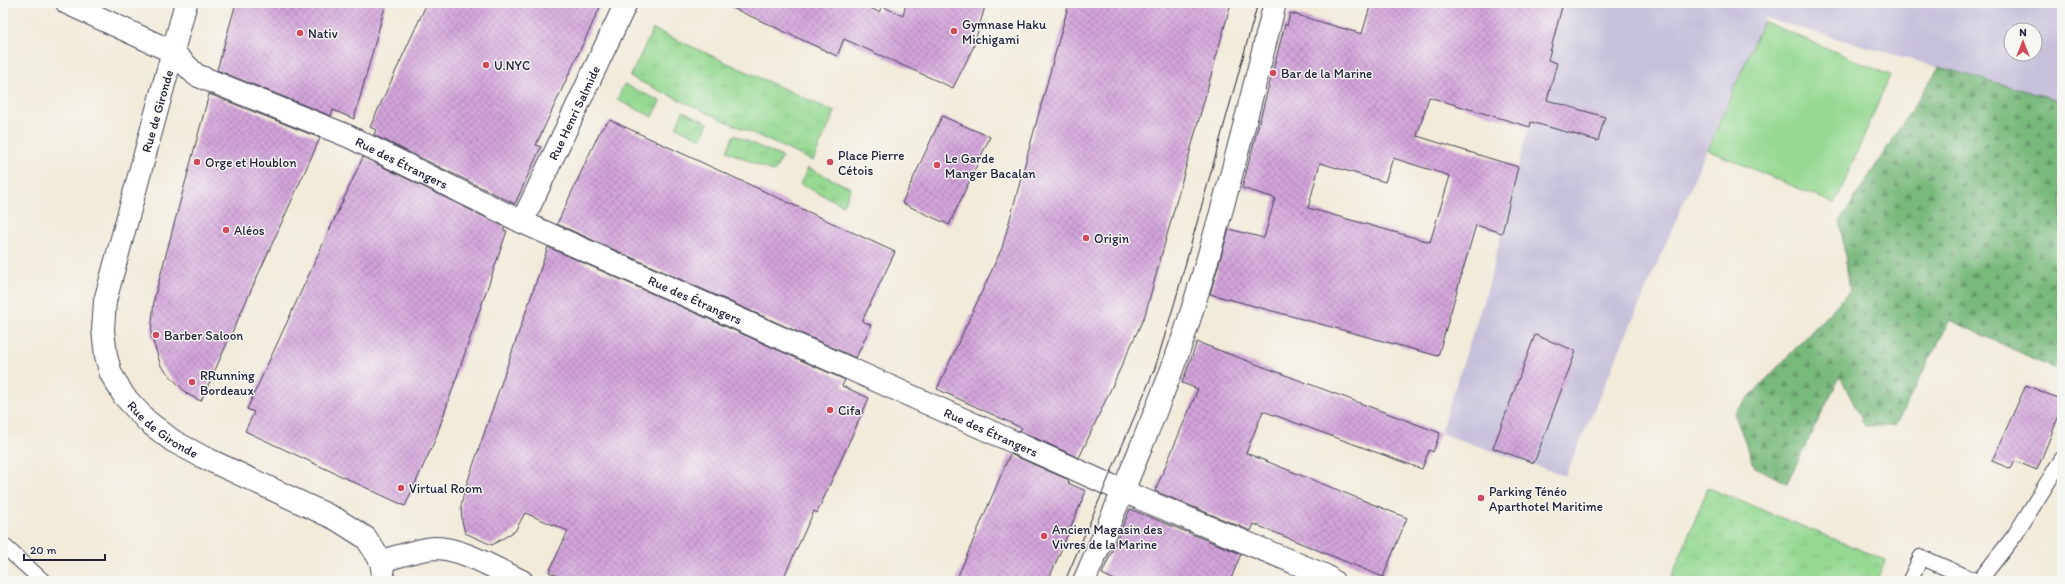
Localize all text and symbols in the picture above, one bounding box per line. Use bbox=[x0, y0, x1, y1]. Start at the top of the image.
place label: Gymnase Haku Michigami bbox=[962, 17, 1046, 47]
north arrow bbox=[2003, 22, 2043, 62]
place label: Nativ bbox=[308, 26, 338, 41]
marker: Gymnase Haku Michigami bbox=[949, 26, 959, 36]
text: N bbox=[2019, 26, 2027, 39]
marker: Nativ bbox=[295, 28, 305, 38]
place label: U.NYC bbox=[494, 58, 530, 73]
marker: U.NYC bbox=[481, 60, 491, 70]
street label: Rue Henri Salmide bbox=[546, 63, 603, 163]
place label: Bar de la Marine bbox=[1281, 66, 1372, 81]
street label: Rue de Gironde bbox=[139, 68, 176, 154]
marker: Bar de la Marine bbox=[1268, 68, 1278, 78]
street label: Rue des Étrangers bbox=[353, 134, 450, 192]
place label: Place Pierre Cétois bbox=[838, 148, 904, 178]
place label: Le Garde Manger Bacalan bbox=[945, 151, 1036, 181]
place label: Orge et Houblon bbox=[205, 155, 297, 170]
marker: Orge et Houblon bbox=[192, 157, 202, 167]
marker: Place Pierre Cétois bbox=[825, 157, 835, 167]
marker: Le Garde Manger Bacalan bbox=[932, 160, 942, 170]
place label: Aléos bbox=[234, 223, 265, 238]
marker: Aléos bbox=[221, 225, 231, 235]
place label: Origin bbox=[1094, 231, 1130, 246]
marker: Origin bbox=[1081, 233, 1091, 243]
street label: Rue des Étrangers bbox=[646, 272, 745, 328]
place label: Barber Saloon bbox=[164, 328, 243, 343]
marker: Barber Saloon bbox=[151, 330, 161, 340]
place label: RRunning Bordeaux bbox=[200, 368, 255, 398]
marker: RRunning Bordeaux bbox=[187, 377, 197, 387]
street label: Rue de Gironde bbox=[124, 398, 201, 461]
place label: Cifa bbox=[838, 403, 862, 418]
marker: Cifa bbox=[825, 405, 835, 415]
street label: Rue des Étrangers bbox=[942, 405, 1040, 460]
place label: Virtual Room bbox=[409, 481, 482, 496]
marker: Virtual Room bbox=[396, 483, 406, 493]
place label: Parking Ténéo Aparthotel Maritime bbox=[1489, 484, 1603, 514]
marker: Parking Ténéo Aparthotel Maritime bbox=[1476, 493, 1486, 503]
place label: Ancien Magasin des Vivres de la Marine bbox=[1052, 522, 1163, 552]
marker: Ancien Magasin des Vivres de la Marine bbox=[1039, 531, 1049, 541]
scale bar bbox=[24, 536, 105, 562]
text: 20 m bbox=[30, 543, 57, 557]

